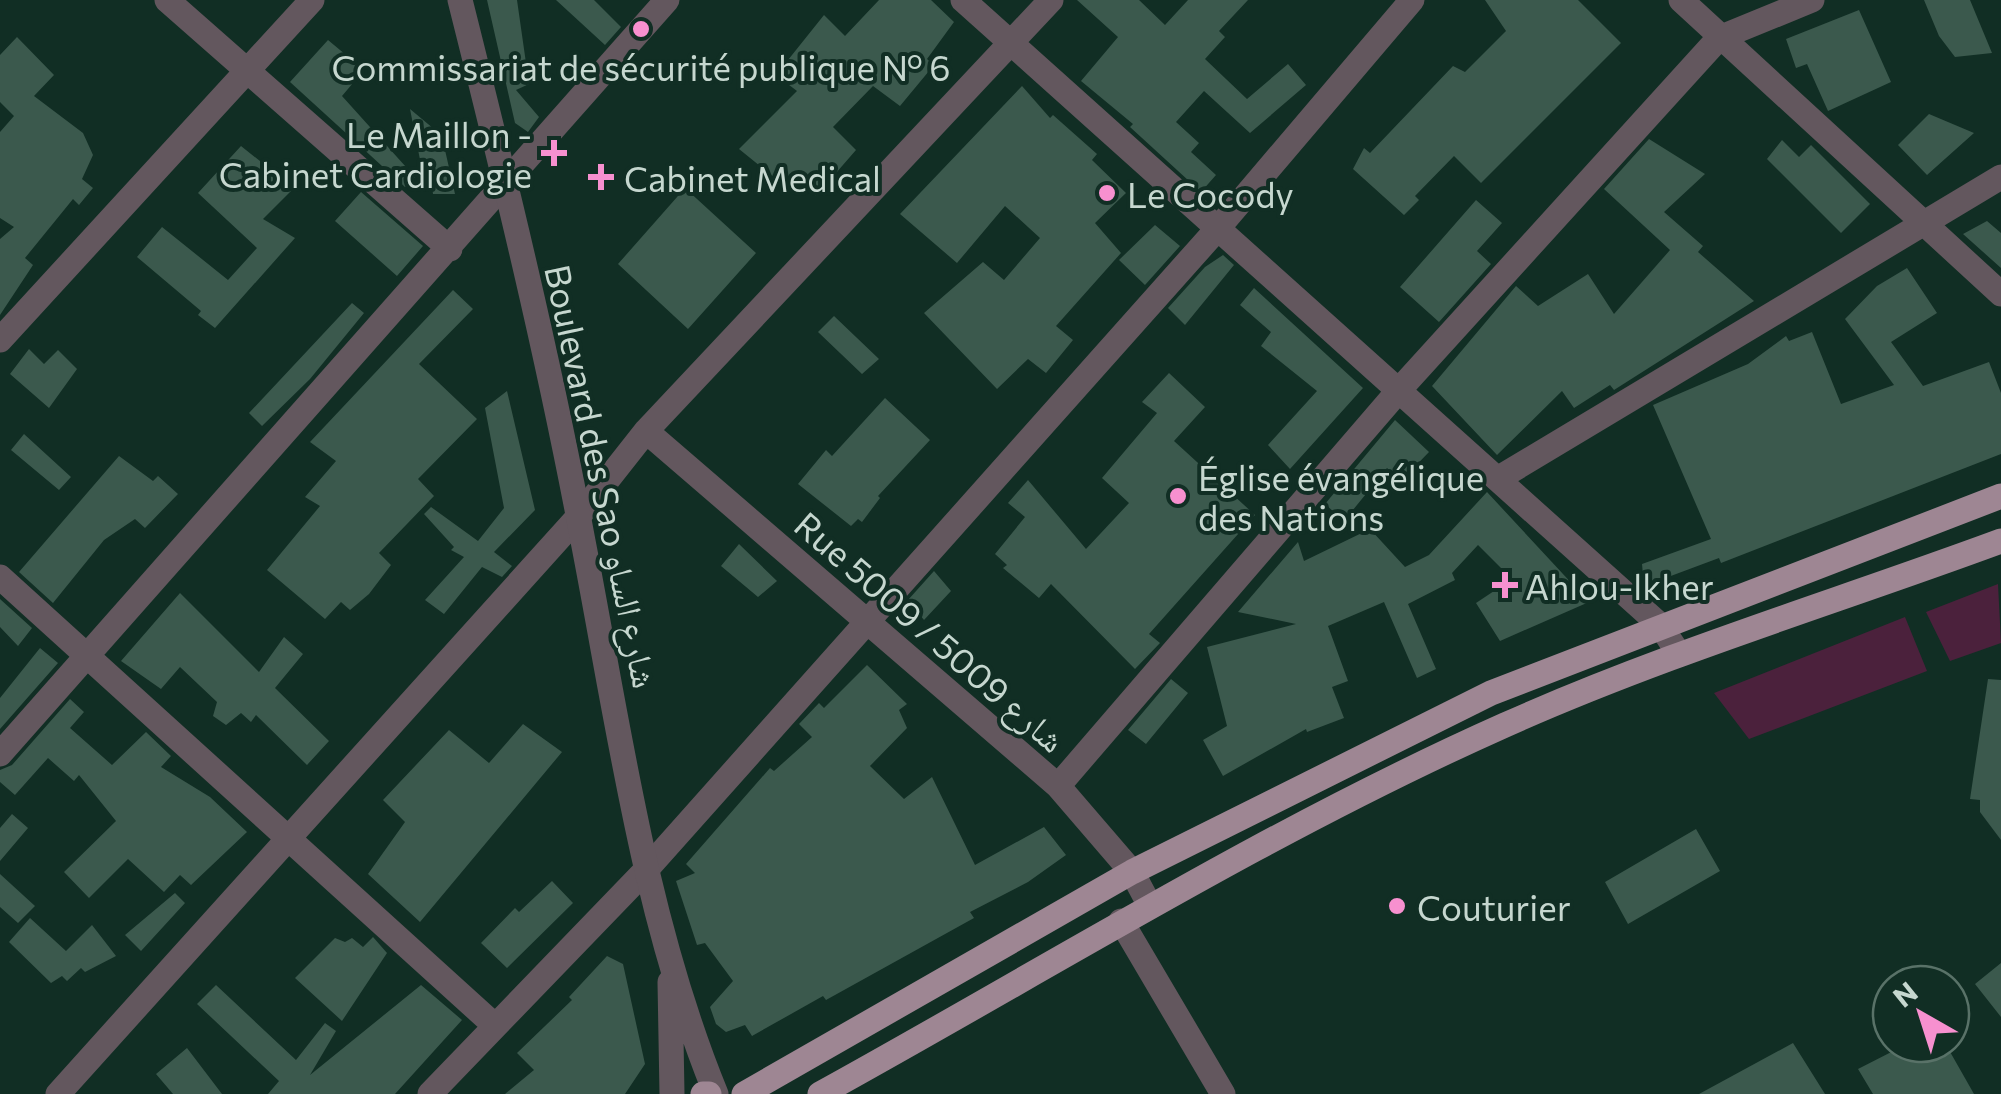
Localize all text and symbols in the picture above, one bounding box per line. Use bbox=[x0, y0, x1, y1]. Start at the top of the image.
marker: Commissariat de sécurité publique Nº 6 bbox=[630, 18, 652, 40]
place label: Commissariat de sécurité publique Nº 6 bbox=[331, 45, 951, 88]
place label: Le Maillon - Cabinet Cardiologie bbox=[219, 112, 532, 195]
marker: Le Maillon - Cabinet Cardiologie bbox=[541, 140, 567, 166]
place label: Cabinet Medical bbox=[624, 156, 881, 199]
marker: Cabinet Medical bbox=[588, 164, 614, 190]
place label: Le Cocody bbox=[1127, 172, 1294, 215]
marker: Le Cocody bbox=[1096, 182, 1118, 204]
street label: Boulevard des Sao شارع الساو bbox=[534, 261, 669, 692]
place label: Église évangélique des Nations bbox=[1198, 455, 1484, 538]
marker: Église évangélique des Nations bbox=[1167, 485, 1189, 507]
street label: Rue 5009 / شارع 5009 bbox=[785, 502, 1075, 762]
place label: Ahlou-lkher bbox=[1525, 564, 1714, 607]
marker: Ahlou-lkher bbox=[1494, 574, 1516, 596]
place label: Couturier bbox=[1417, 885, 1571, 928]
marker: Couturier bbox=[1386, 895, 1408, 917]
north arrow bbox=[1871, 964, 1971, 1064]
text: N bbox=[1886, 974, 1923, 1014]

